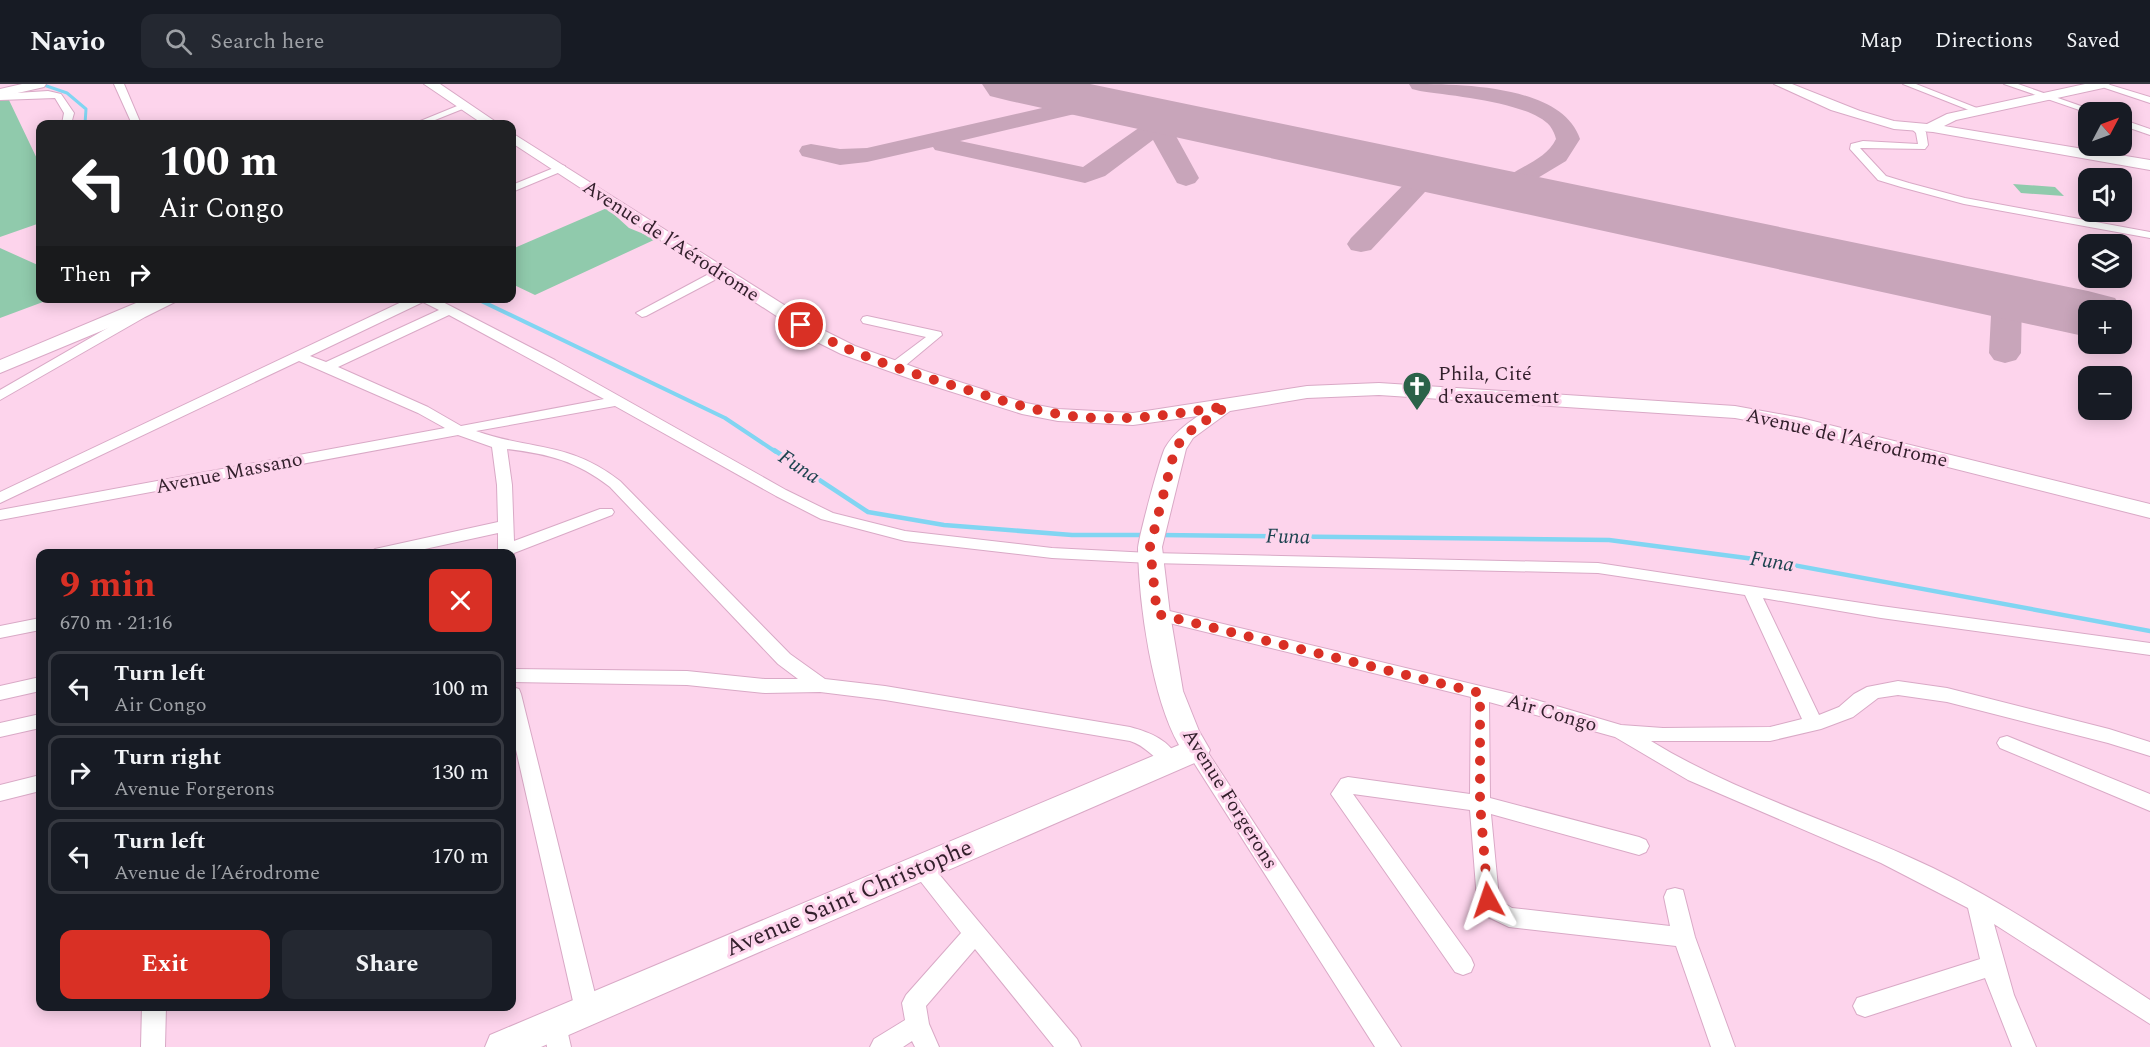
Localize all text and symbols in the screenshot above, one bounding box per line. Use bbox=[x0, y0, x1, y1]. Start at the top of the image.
search box bbox=[141, 14, 561, 68]
text: Navio bbox=[30, 20, 105, 63]
icon: search bbox=[162, 25, 195, 58]
text: Search here bbox=[210, 25, 324, 58]
text: Map bbox=[1860, 25, 1902, 57]
text: Directions bbox=[1935, 25, 2033, 57]
text: Saved bbox=[2066, 25, 2120, 57]
north arrow bbox=[2078, 102, 2132, 156]
map controls bbox=[2078, 102, 2132, 420]
text: 100 m bbox=[159, 131, 278, 194]
icon: left bbox=[60, 144, 138, 222]
button: sound bbox=[2078, 168, 2132, 222]
street label: Avenue de l’Aérodrome bbox=[576, 172, 766, 310]
text: Air Congo bbox=[159, 188, 284, 230]
button: layers bbox=[2078, 234, 2132, 288]
text: Then bbox=[60, 258, 111, 291]
icon: right bbox=[123, 258, 156, 291]
pin bbox=[775, 299, 826, 350]
button: + bbox=[2078, 300, 2132, 354]
icon: arrive bbox=[784, 308, 817, 341]
place label: Phila, Cité d'exaucement bbox=[1438, 359, 1559, 412]
button: − bbox=[2078, 366, 2132, 420]
church icon: Phila, Cité d'exaucement bbox=[1401, 370, 1433, 412]
street label: Avenue de l’Aérodrome bbox=[1743, 400, 1951, 476]
water label: Funa bbox=[772, 441, 827, 493]
street label: Avenue Massano bbox=[153, 444, 305, 502]
water label: Funa bbox=[1265, 521, 1311, 553]
water label: Funa bbox=[1747, 543, 1797, 581]
text: 9 min bbox=[60, 558, 156, 613]
button: close bbox=[429, 569, 492, 632]
text: 670 m · 21:16 bbox=[60, 608, 172, 638]
text: Turn left bbox=[114, 657, 206, 690]
icon: left bbox=[63, 672, 96, 705]
text: 100 m bbox=[432, 672, 489, 705]
street label: Air Congo bbox=[1503, 686, 1601, 740]
text: Air Congo bbox=[114, 690, 207, 720]
street label: Avenue Forgerons bbox=[1175, 723, 1285, 875]
text: Turn right bbox=[114, 741, 221, 774]
icon: right bbox=[63, 756, 96, 789]
text: 130 m bbox=[432, 756, 489, 789]
text: Avenue Forgerons bbox=[114, 774, 275, 804]
text: Turn left bbox=[114, 825, 206, 858]
street label: Avenue Saint Christophe bbox=[720, 830, 978, 966]
icon: left bbox=[63, 840, 96, 873]
text: 170 m bbox=[432, 840, 489, 873]
text: Avenue de l’Aérodrome bbox=[114, 858, 320, 888]
position arrow bbox=[1456, 868, 1520, 932]
button: Exit bbox=[60, 930, 270, 999]
button: Share bbox=[282, 930, 492, 999]

